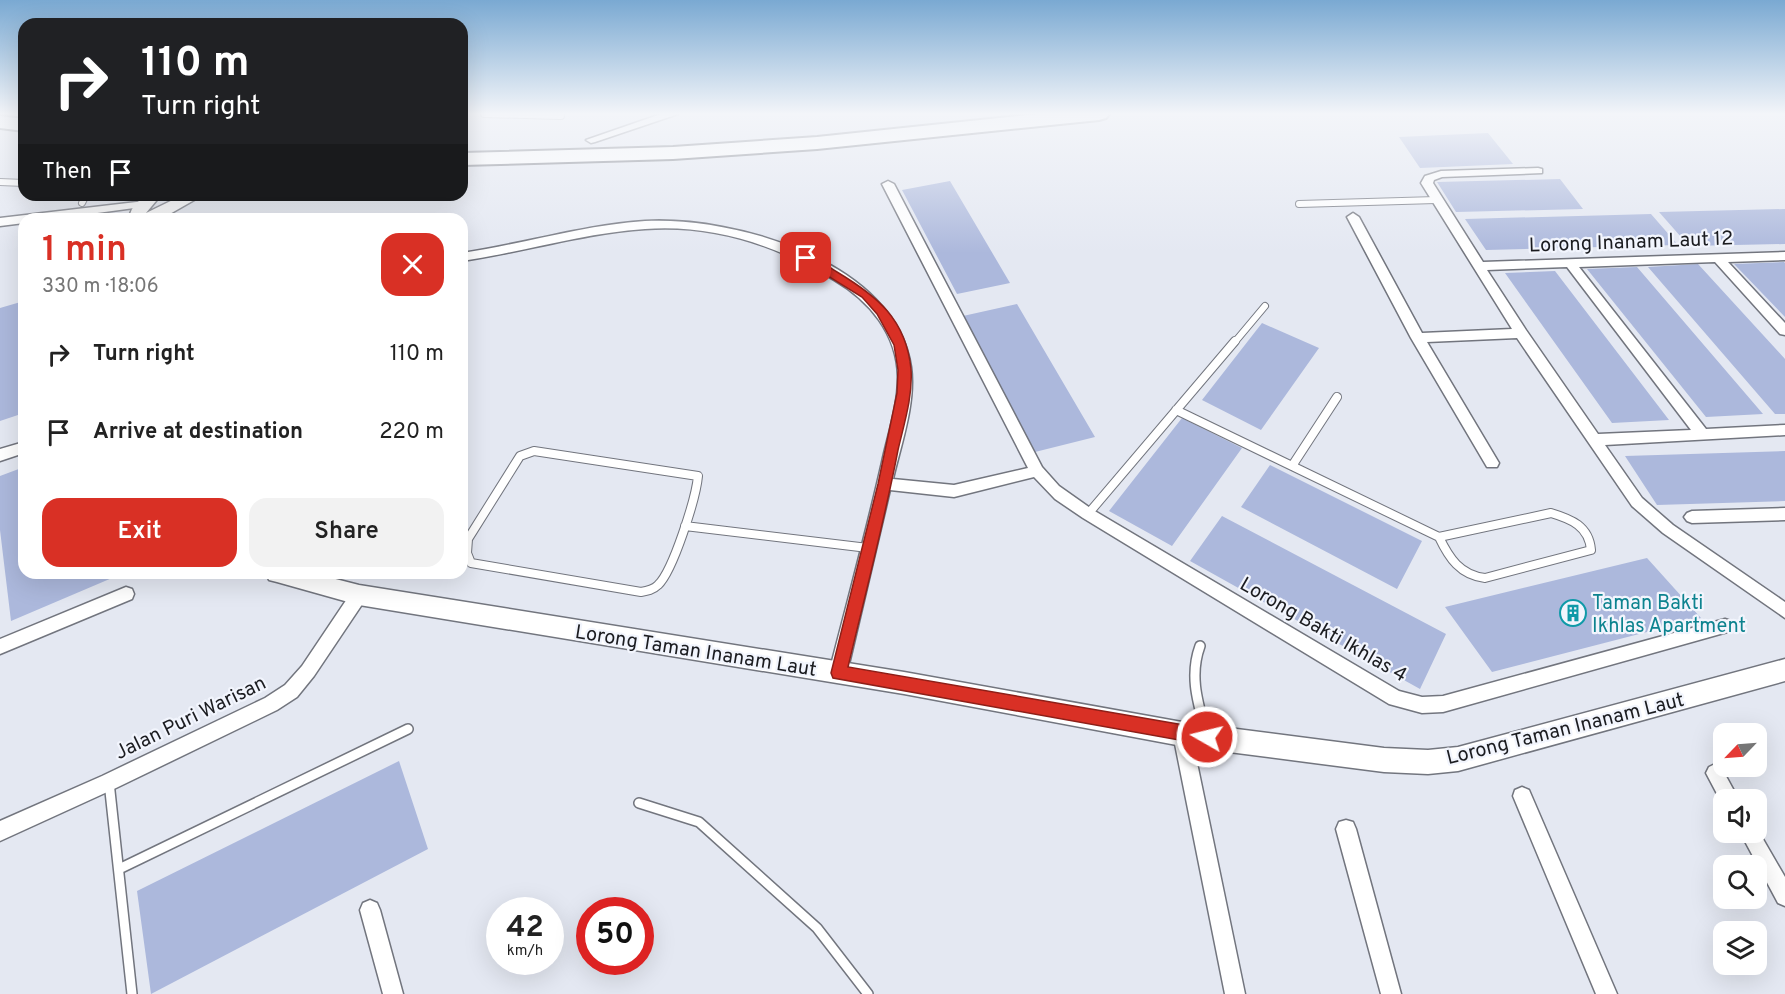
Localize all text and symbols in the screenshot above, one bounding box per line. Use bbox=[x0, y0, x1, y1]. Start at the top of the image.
text: 110 m bbox=[141, 38, 250, 91]
icon: right bbox=[42, 42, 120, 120]
text: Turn right bbox=[141, 90, 260, 124]
icon: arrive bbox=[104, 156, 137, 189]
text: Then bbox=[42, 159, 92, 186]
street label: Lorong Inanam Laut 12 bbox=[1528, 226, 1734, 260]
text: 1 min bbox=[42, 228, 127, 274]
pin bbox=[780, 232, 831, 283]
button: close bbox=[381, 233, 444, 296]
icon: arrive bbox=[789, 241, 822, 274]
text: 330 m · 18:06 bbox=[42, 274, 159, 300]
icon: right bbox=[42, 338, 75, 371]
text: Turn right bbox=[93, 341, 195, 368]
text: 110 m bbox=[390, 341, 444, 368]
icon: arrive bbox=[42, 416, 75, 449]
text: Arrive at destination bbox=[93, 419, 303, 446]
text: 220 m bbox=[379, 419, 444, 446]
button: Exit bbox=[42, 498, 237, 567]
button: Share bbox=[249, 498, 444, 567]
street label: Lorong Bakti Ikhlas 4 bbox=[1235, 572, 1411, 689]
place label: Taman Bakti Ikhlas Apartment bbox=[1592, 591, 1746, 640]
building icon: Taman Bakti Ikhlas Apartment bbox=[1558, 598, 1588, 628]
street label: Lorong Taman Inanam Laut bbox=[573, 620, 818, 684]
street label: Jalan Puri Warisan bbox=[111, 671, 271, 767]
street label: Lorong Taman Inanam Laut bbox=[1444, 688, 1687, 772]
position arrow bbox=[1175, 705, 1239, 769]
north arrow bbox=[1713, 723, 1767, 777]
map controls bbox=[1713, 723, 1767, 975]
button: sound bbox=[1713, 789, 1767, 843]
button: search bbox=[1713, 855, 1767, 909]
speed limit sign: 50 bbox=[576, 897, 654, 975]
text: 42 bbox=[506, 910, 544, 947]
button: layers bbox=[1713, 921, 1767, 975]
text: km/h bbox=[507, 942, 543, 961]

